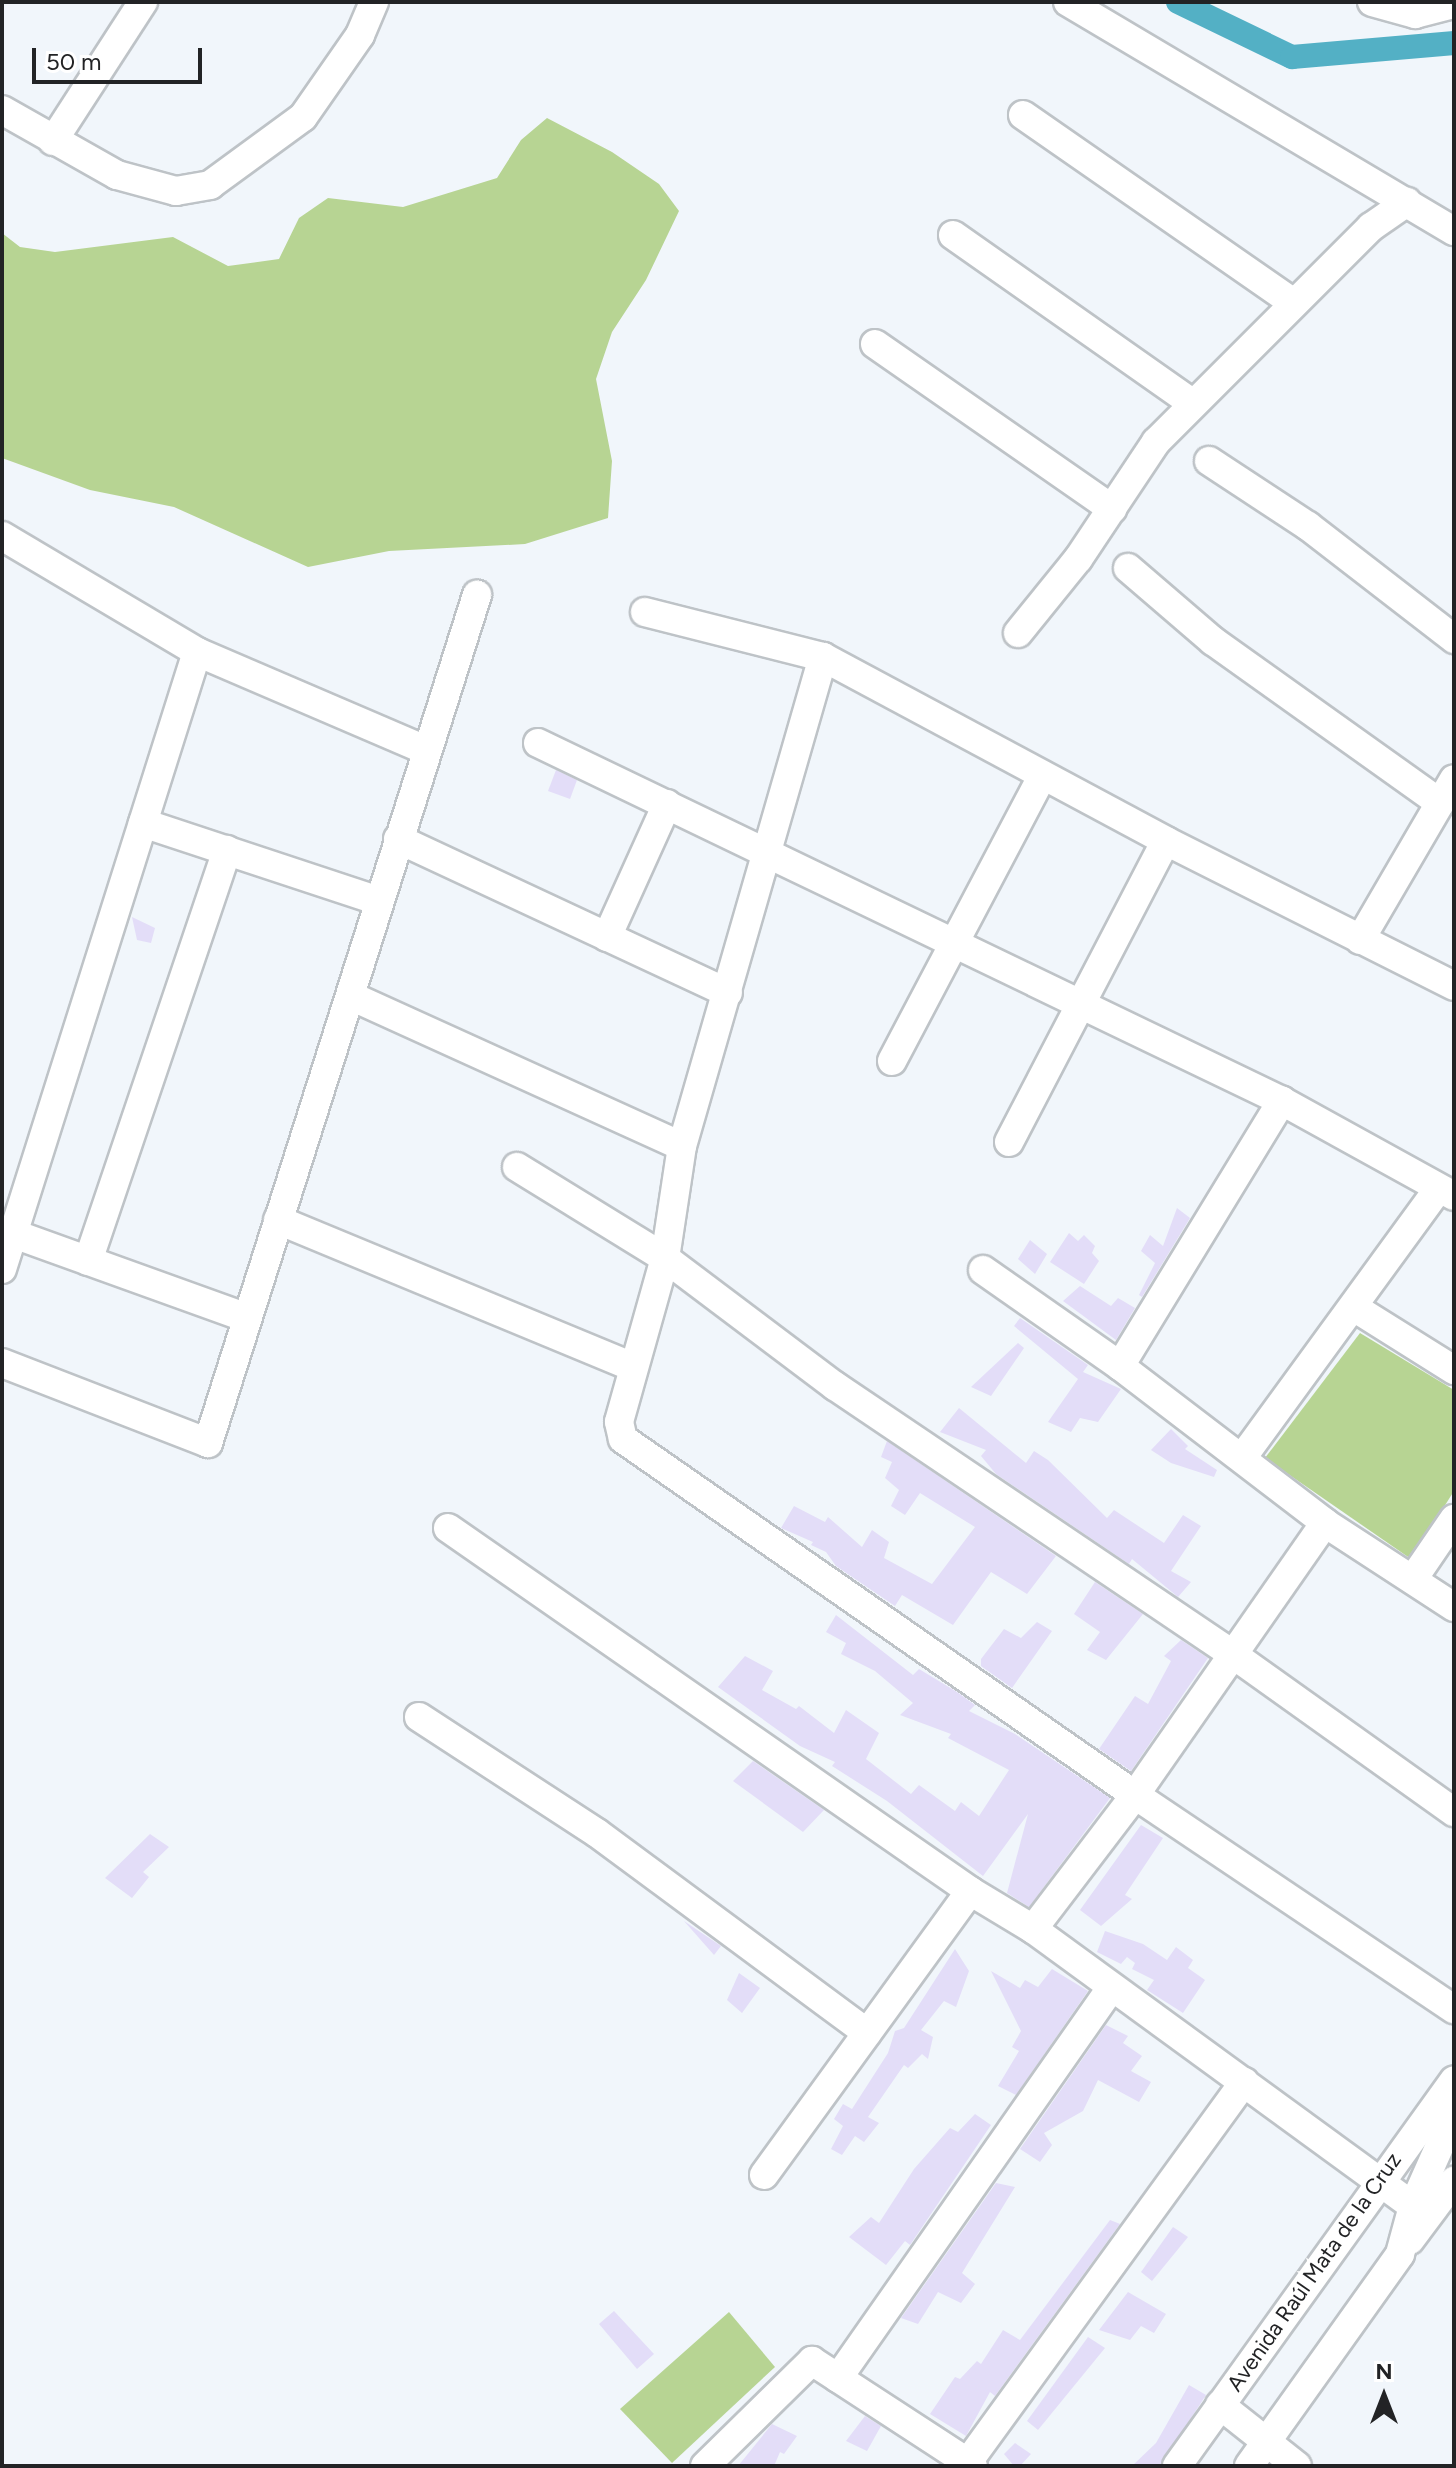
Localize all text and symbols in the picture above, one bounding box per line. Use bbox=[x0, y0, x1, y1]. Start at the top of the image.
scale bar bbox=[36, 32, 206, 82]
text: 50 m bbox=[46, 47, 102, 76]
street label: Avenida Raúl Mata de la Cruz bbox=[1221, 2148, 1407, 2396]
north arrow bbox=[1344, 2356, 1424, 2436]
text: N bbox=[1375, 2358, 1393, 2385]

